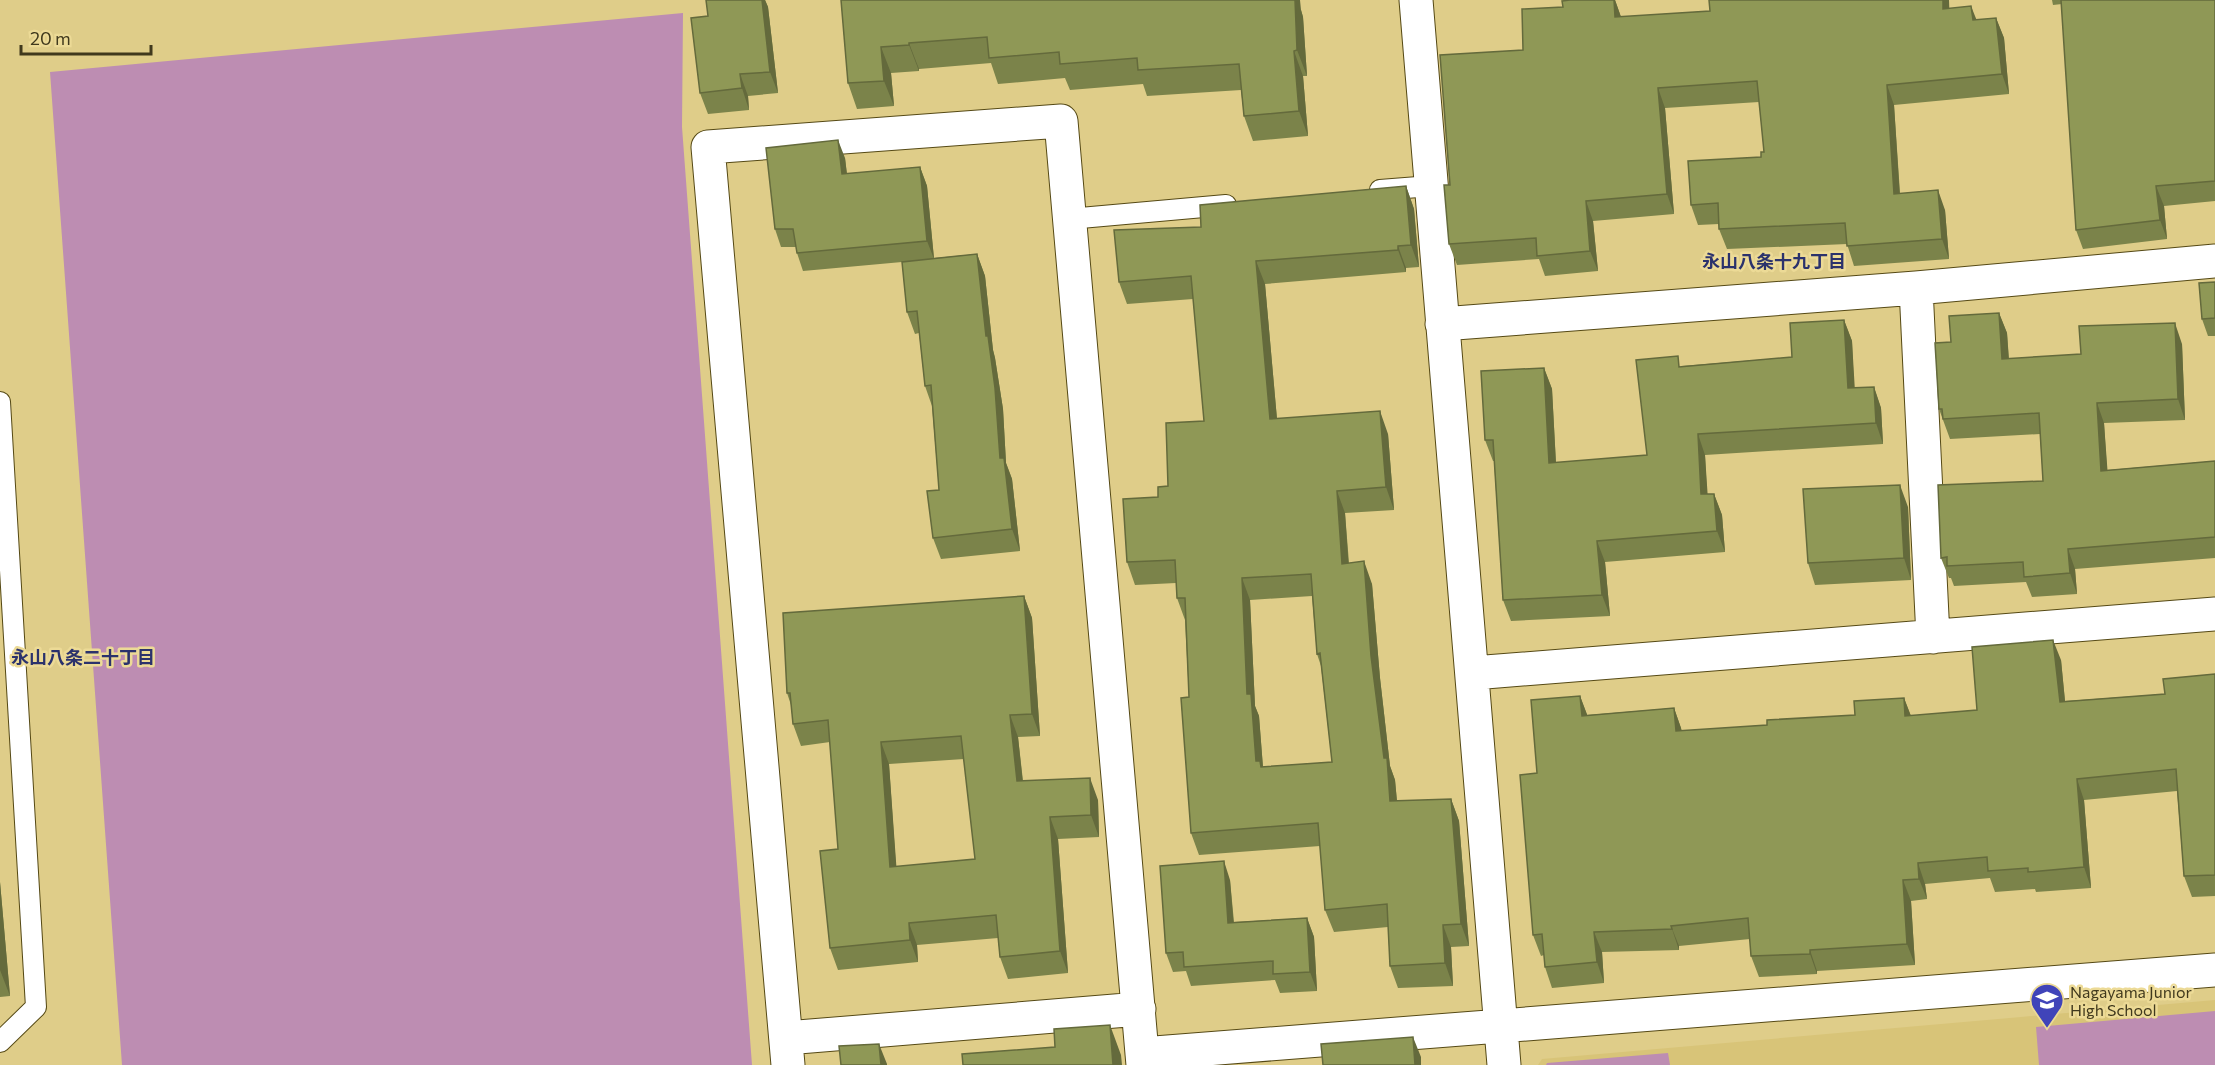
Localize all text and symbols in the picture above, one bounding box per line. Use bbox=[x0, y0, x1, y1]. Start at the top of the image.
scale bar bbox=[21, 18, 152, 56]
text: 20 m bbox=[30, 27, 71, 49]
district label: 永山八条十九丁目 bbox=[1702, 250, 1846, 272]
district label: 永山八条二十丁目 bbox=[11, 646, 155, 668]
school or university icon: Nagayama Junior High School bbox=[2029, 982, 2065, 1029]
place label: Nagayama Junior High School bbox=[2070, 982, 2192, 1019]

